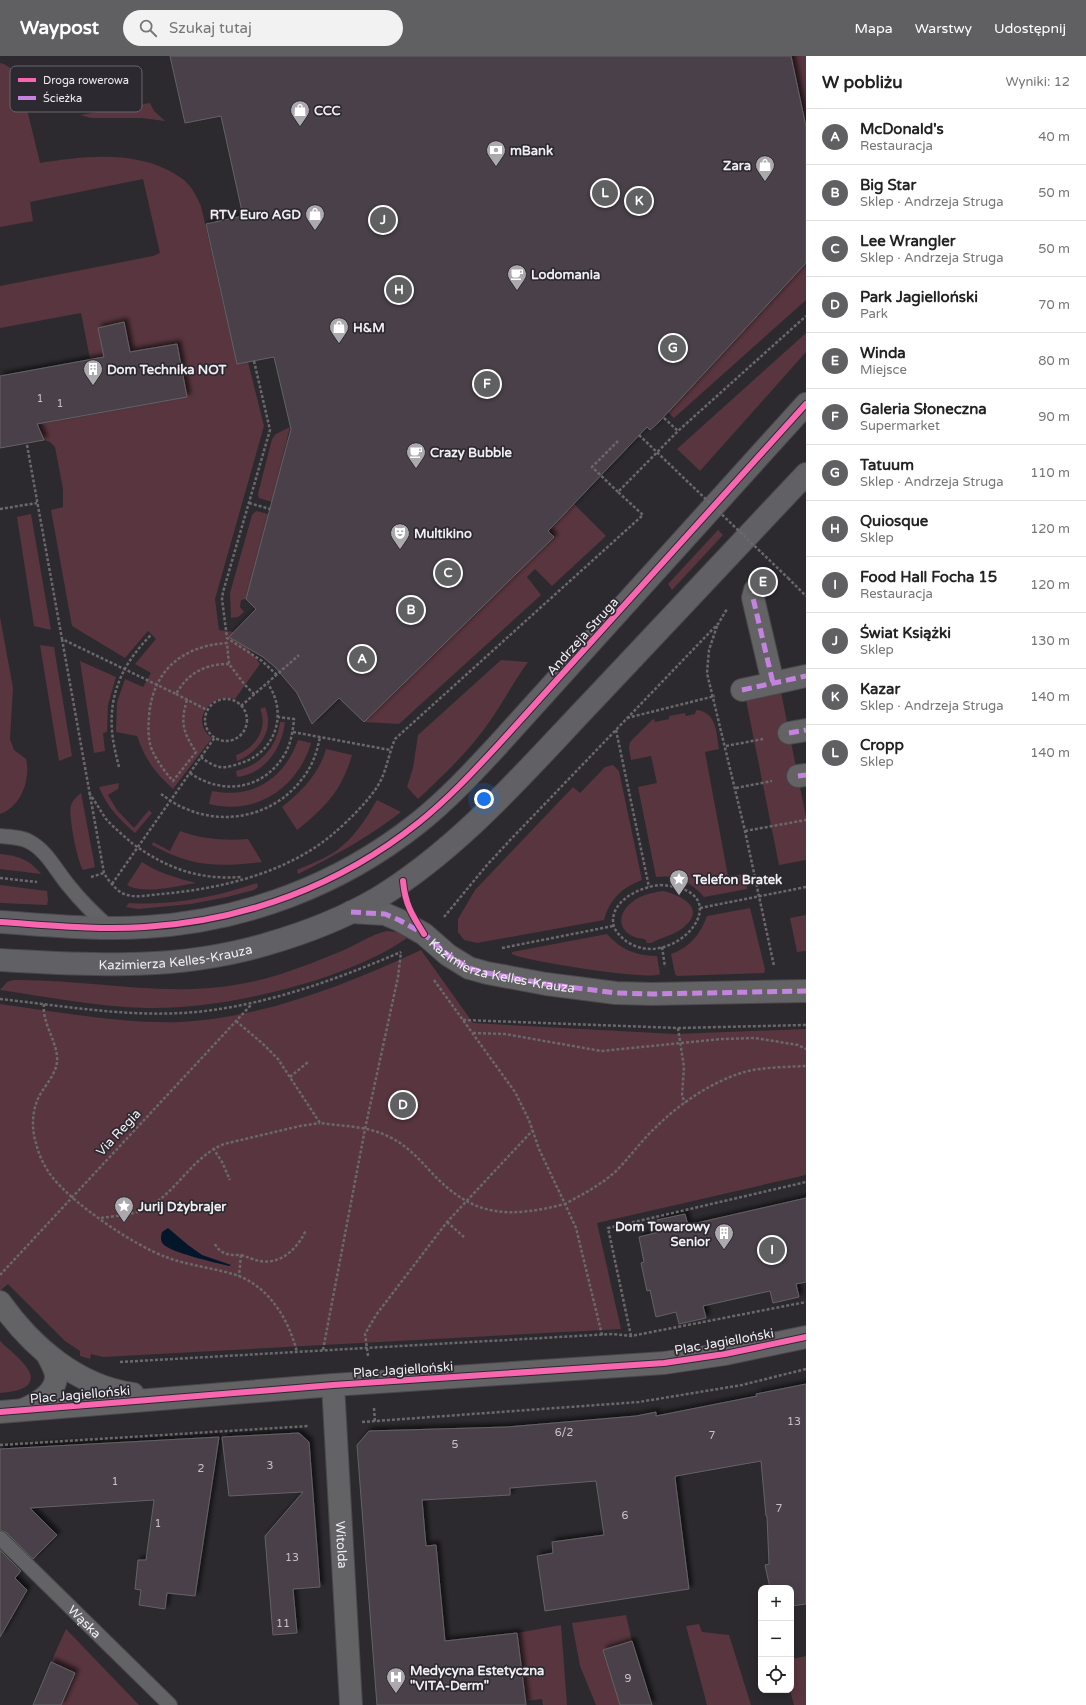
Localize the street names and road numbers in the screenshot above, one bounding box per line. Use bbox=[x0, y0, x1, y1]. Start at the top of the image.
street label: Andrzeja Struga bbox=[543, 594, 622, 679]
street label: Kazimierza Kelles-Krauza bbox=[425, 935, 576, 997]
street label: Kazimierza Kelles-Krauza bbox=[98, 941, 254, 973]
street label: Via Regia bbox=[93, 1106, 144, 1159]
street label: Plac Jagielloński bbox=[673, 1325, 775, 1359]
street label: Plac Jagielloński bbox=[352, 1359, 454, 1381]
street label: Plac Jagielloński bbox=[29, 1383, 131, 1407]
street label: Witolda bbox=[332, 1520, 350, 1569]
street label: Wąska bbox=[64, 1602, 104, 1642]

